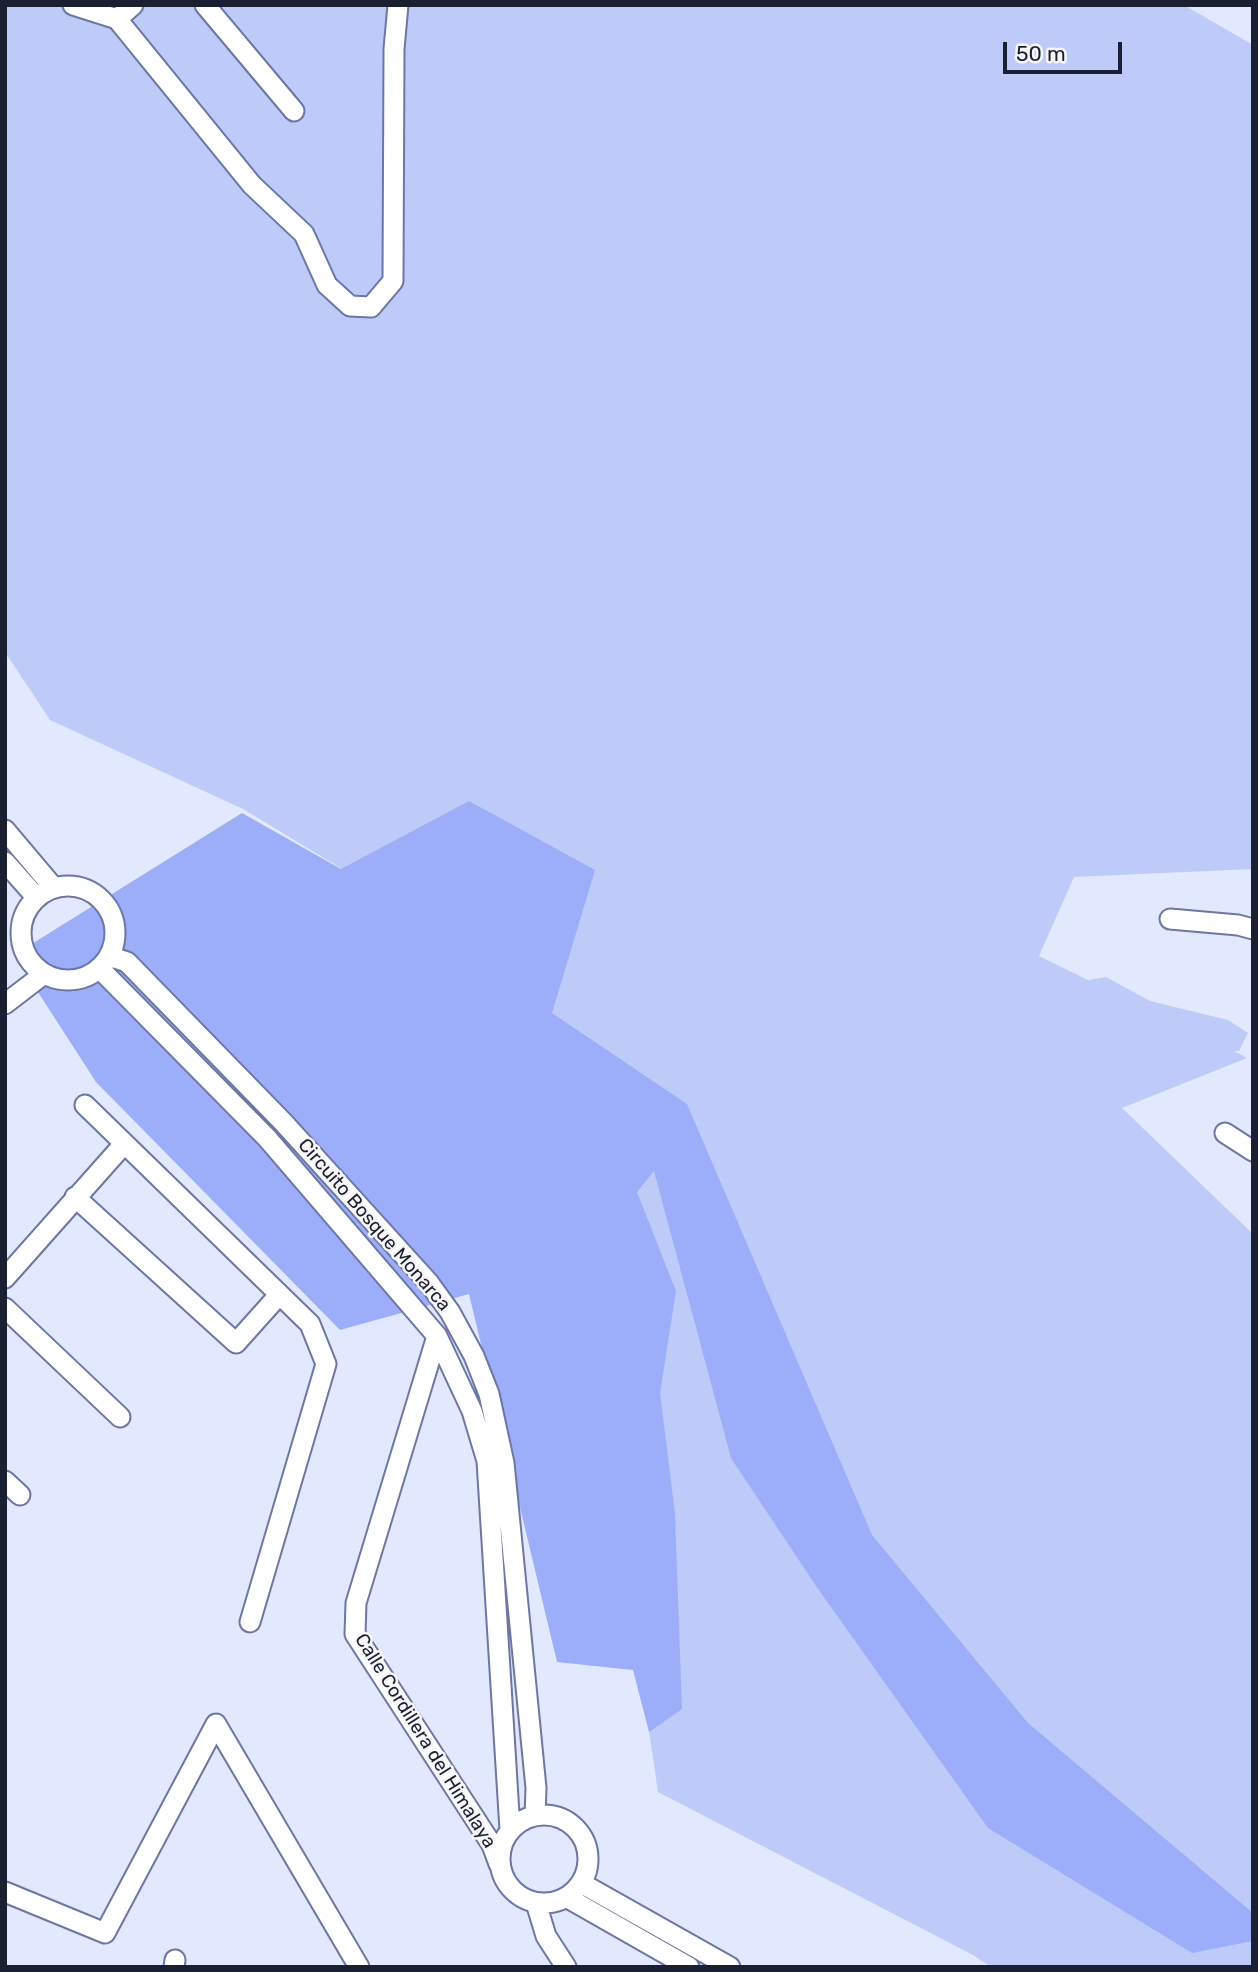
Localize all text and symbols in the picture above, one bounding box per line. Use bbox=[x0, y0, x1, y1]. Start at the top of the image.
scale bar bbox=[1006, 28, 1125, 72]
text: 50 m bbox=[1016, 41, 1066, 66]
street label: Circuito Bosque Monarca bbox=[293, 1134, 455, 1316]
street label: Calle Cordillera del Himalaya bbox=[349, 1630, 501, 1852]

